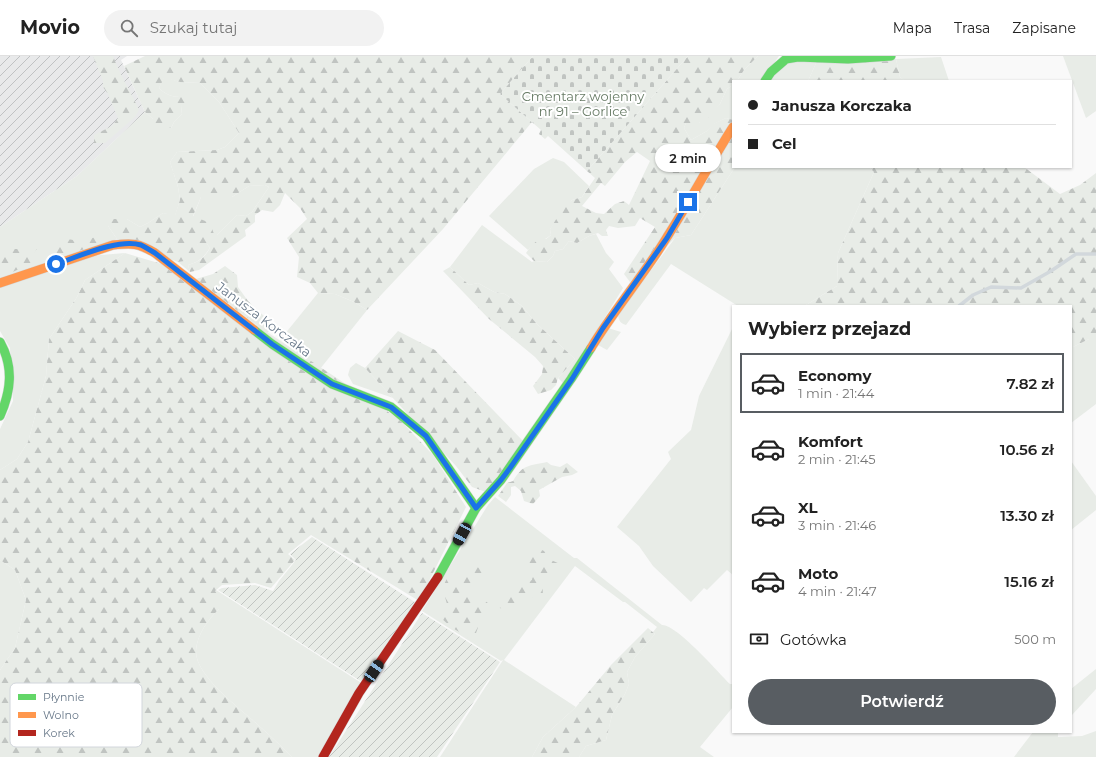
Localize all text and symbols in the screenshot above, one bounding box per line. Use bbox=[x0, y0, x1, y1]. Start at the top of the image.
search box bbox=[104, 10, 384, 46]
text: Movio bbox=[20, 16, 80, 39]
icon: search bbox=[118, 17, 140, 39]
text: Szukaj tutaj bbox=[150, 18, 237, 37]
text: Mapa bbox=[893, 19, 932, 37]
text: Trasa bbox=[954, 19, 990, 37]
text: Zapisane bbox=[1012, 19, 1076, 37]
park label: Cmentarz wojenny nr 91 – Gorlice bbox=[522, 88, 645, 119]
text: Janusza Korczaka bbox=[772, 96, 912, 115]
text: Cel bbox=[772, 134, 797, 153]
callout: 2 min bbox=[655, 144, 721, 172]
text: 2 min bbox=[669, 150, 707, 166]
route end bbox=[679, 193, 697, 211]
route start bbox=[47, 255, 65, 273]
street label: Janusza Korczaka bbox=[213, 277, 315, 360]
text: Wybierz przejazd bbox=[748, 318, 911, 340]
icon: car bbox=[750, 365, 786, 401]
text: Economy bbox=[798, 366, 871, 385]
text: 7.82 zł bbox=[1007, 374, 1054, 393]
text: 1 min · 21:44 bbox=[798, 385, 874, 401]
icon: car bbox=[750, 431, 786, 467]
text: Komfort bbox=[798, 432, 863, 451]
text: 10.56 zł bbox=[1000, 440, 1054, 459]
text: 2 min · 21:45 bbox=[798, 451, 876, 467]
icon: car bbox=[750, 497, 786, 533]
text: XL bbox=[798, 498, 817, 517]
text: 13.30 zł bbox=[1000, 506, 1054, 525]
text: 3 min · 21:46 bbox=[798, 517, 876, 533]
car bbox=[451, 521, 473, 547]
icon: car bbox=[750, 563, 786, 599]
text: Moto bbox=[798, 564, 838, 583]
text: 15.16 zł bbox=[1004, 572, 1054, 591]
text: 4 min · 21:47 bbox=[798, 583, 877, 599]
icon: cash bbox=[748, 628, 770, 650]
text: Gotówka bbox=[780, 630, 847, 649]
text: 500 m bbox=[1014, 631, 1056, 647]
car bbox=[362, 658, 386, 684]
button: Potwierdź bbox=[748, 679, 1056, 725]
legend bbox=[10, 683, 142, 747]
text: Płynnie bbox=[43, 690, 85, 704]
text: Wolno bbox=[43, 708, 79, 722]
text: Korek bbox=[43, 726, 75, 740]

